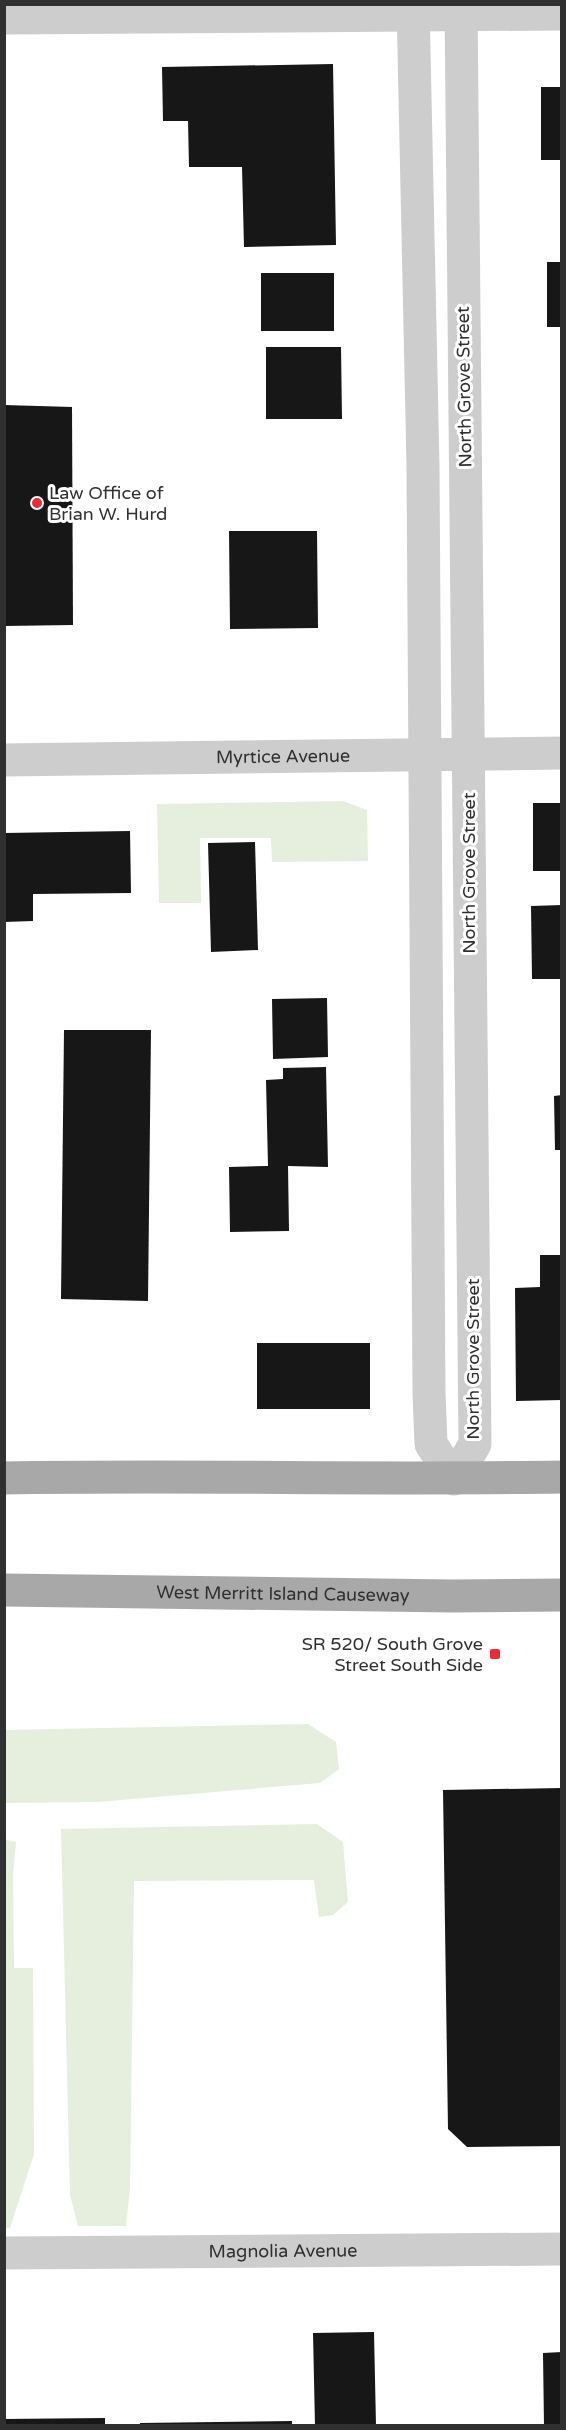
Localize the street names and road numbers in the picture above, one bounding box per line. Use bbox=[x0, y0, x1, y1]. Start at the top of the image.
street label: North Grove Street bbox=[452, 306, 476, 468]
street label: Myrtice Avenue bbox=[216, 745, 350, 768]
street label: North Grove Street bbox=[458, 792, 480, 954]
street label: North Grove Street bbox=[462, 1278, 484, 1440]
street label: West Merritt Island Causeway bbox=[156, 1581, 410, 1606]
street label: Magnolia Avenue bbox=[208, 2239, 358, 2263]

